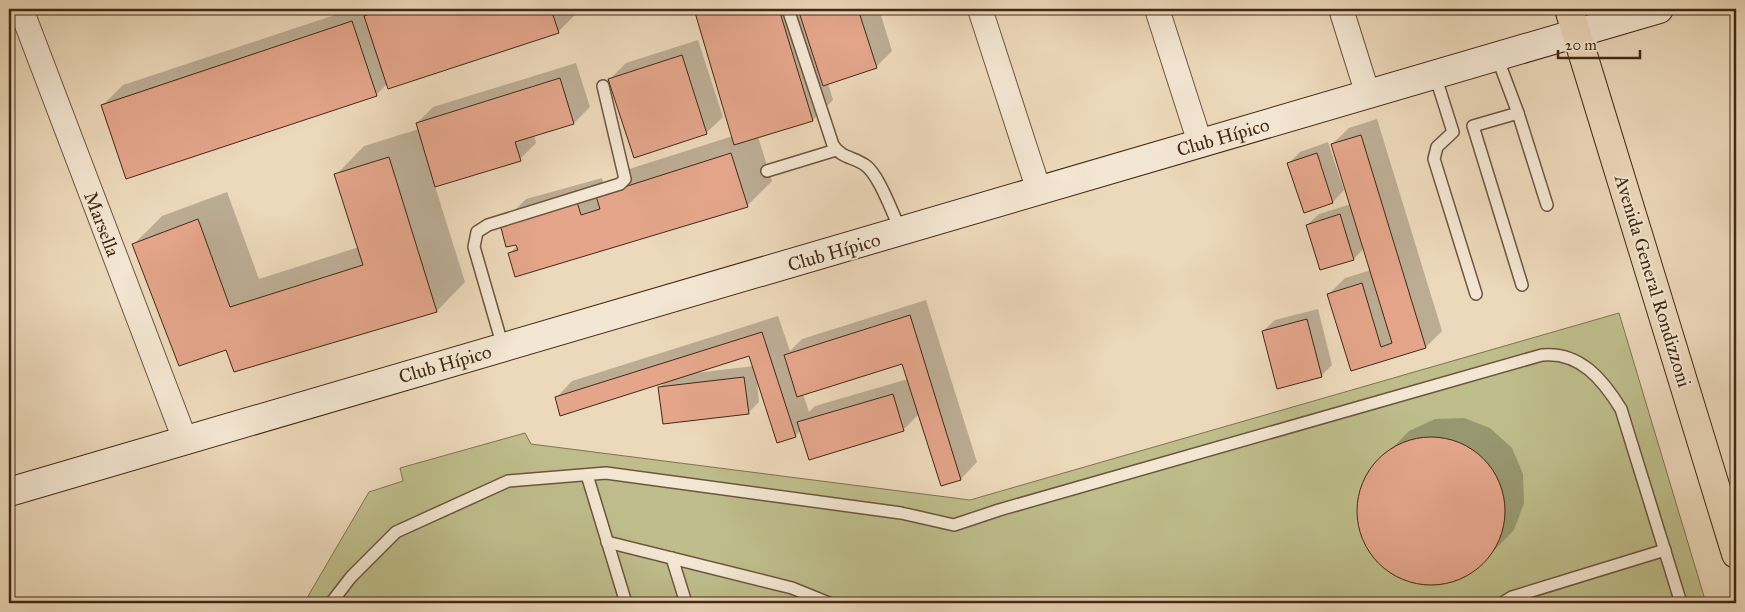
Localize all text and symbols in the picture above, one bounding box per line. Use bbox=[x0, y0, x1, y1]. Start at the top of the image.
scale bar bbox=[1558, 28, 1640, 60]
text: 20 m bbox=[1565, 36, 1597, 54]
street label: Club Hípico bbox=[1174, 113, 1272, 161]
street label: Avenida General Rondizzoni bbox=[1609, 171, 1696, 390]
street label: Marsella bbox=[79, 188, 125, 261]
street label: Club Hípico bbox=[785, 228, 883, 276]
street label: Club Hípico bbox=[396, 340, 494, 388]

